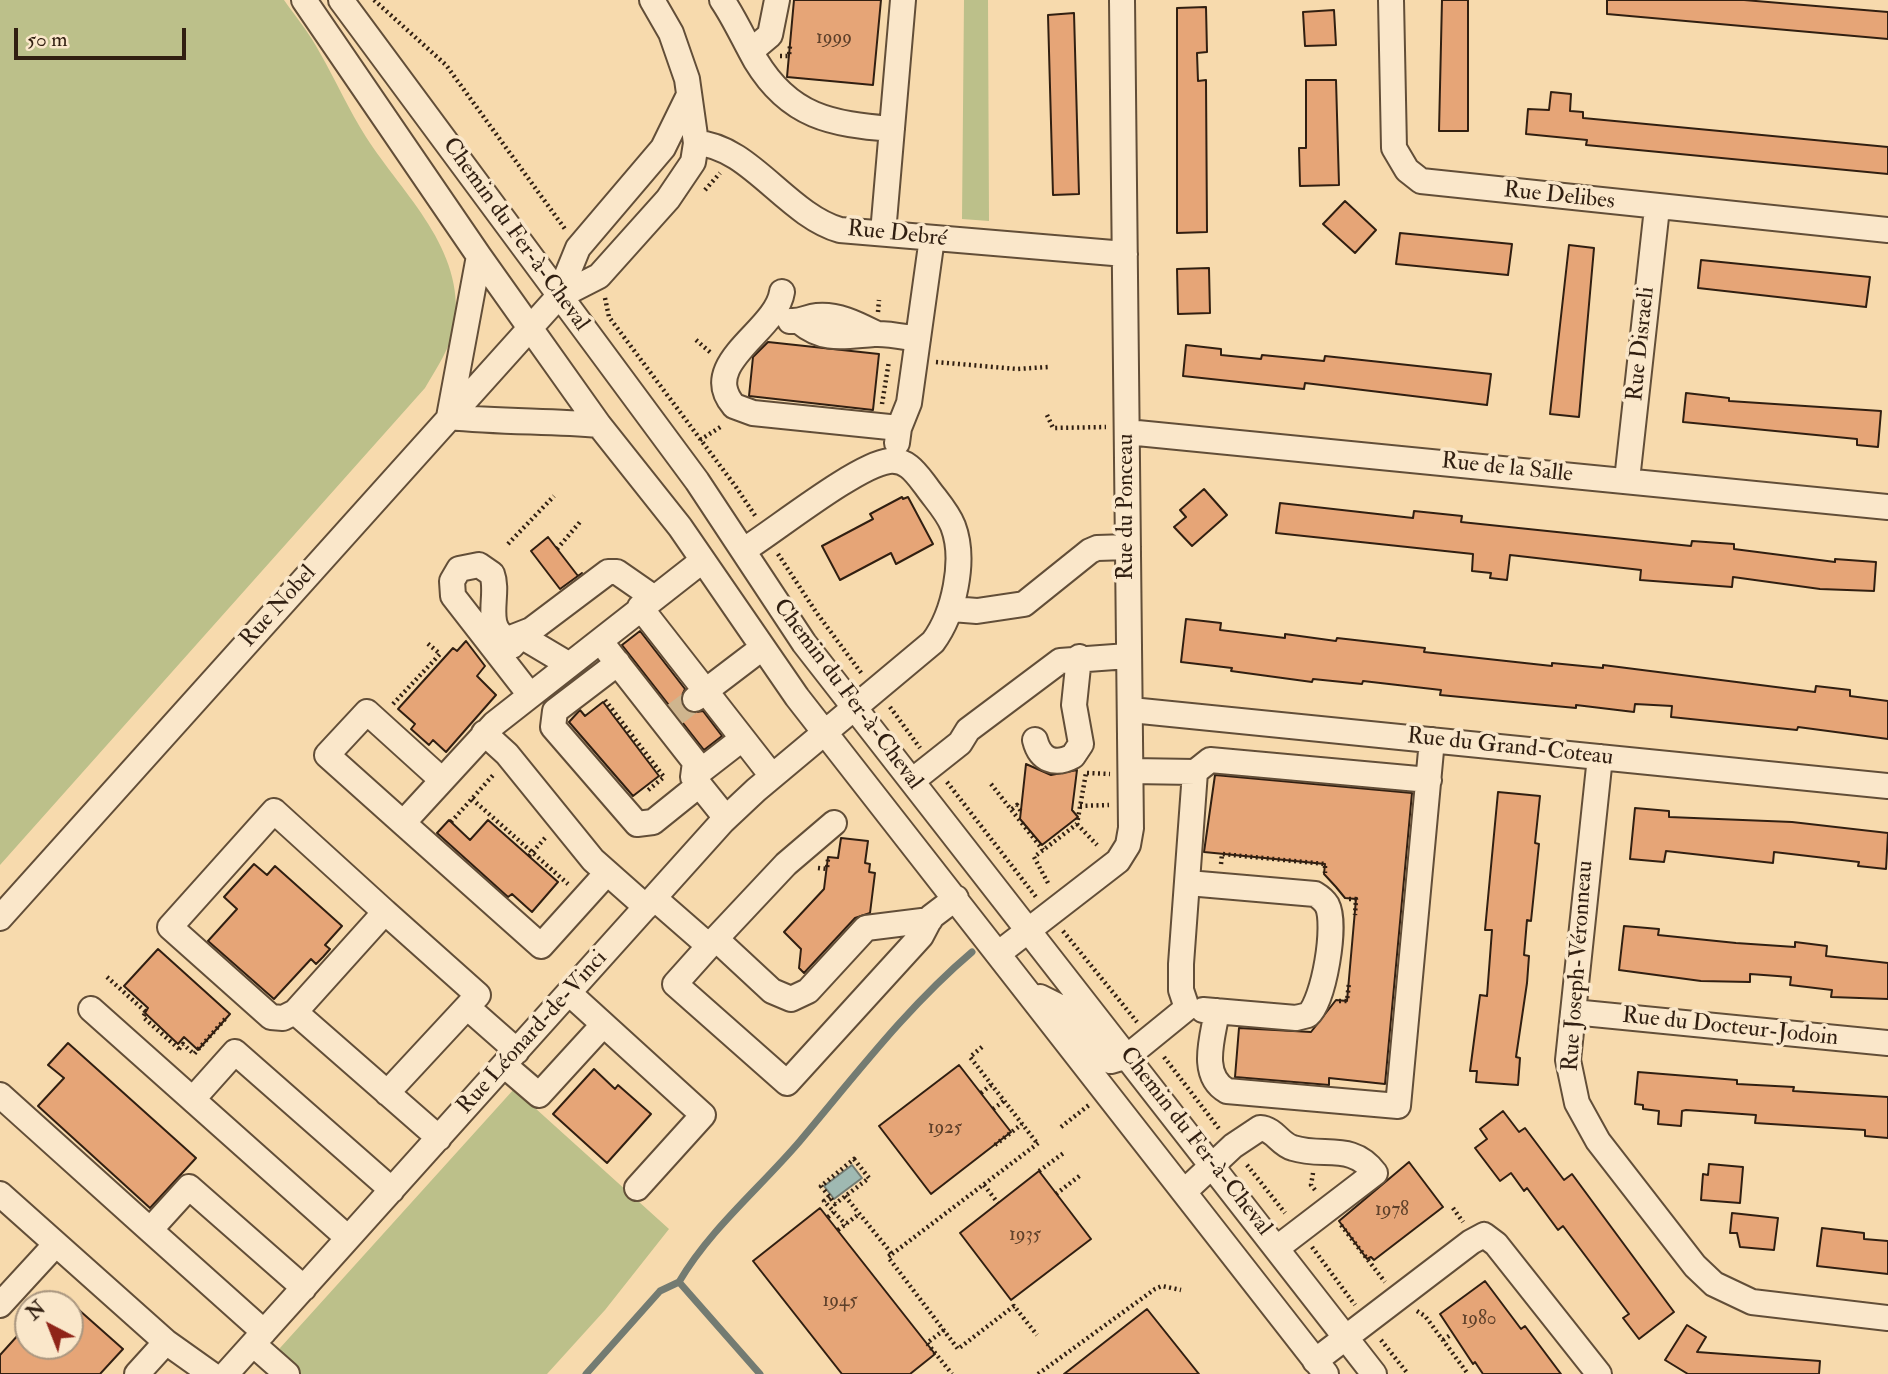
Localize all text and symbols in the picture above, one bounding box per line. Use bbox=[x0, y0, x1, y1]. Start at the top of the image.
scale bar bbox=[18, 14, 189, 58]
text: 50 m bbox=[27, 26, 68, 53]
house number: 1999 bbox=[816, 28, 852, 50]
street label: Chemin du Fer-à-Cheval bbox=[436, 133, 594, 337]
street label: Rue Delibes bbox=[1502, 177, 1616, 217]
street label: Rue Debré bbox=[846, 216, 948, 254]
street label: Rue Disraeli bbox=[1622, 285, 1662, 403]
street label: Rue du Ponceau bbox=[1113, 434, 1141, 580]
street label: Rue de la Salle bbox=[1440, 448, 1574, 490]
street label: Rue Nobel bbox=[235, 560, 323, 654]
street label: Chemin du Fer-à-Cheval bbox=[766, 594, 928, 796]
street label: Rue du Grand-Coteau bbox=[1406, 723, 1614, 773]
street label: Rue Joseph-Véronneau bbox=[1558, 860, 1600, 1072]
street label: Rue Léonard-de-Vinci bbox=[452, 945, 614, 1121]
street label: Rue du Docteur-Jodoin bbox=[1621, 1003, 1839, 1053]
street label: Chemin du Fer-à-Cheval bbox=[1113, 1042, 1277, 1242]
house number: 1925 bbox=[928, 1118, 962, 1140]
house number: 1978 bbox=[1375, 1200, 1409, 1222]
house number: 1935 bbox=[1009, 1225, 1041, 1247]
north arrow bbox=[14, 1290, 84, 1360]
house number: 1945 bbox=[822, 1291, 858, 1313]
text: N bbox=[22, 1296, 51, 1325]
house number: 1980 bbox=[1461, 1309, 1497, 1331]

